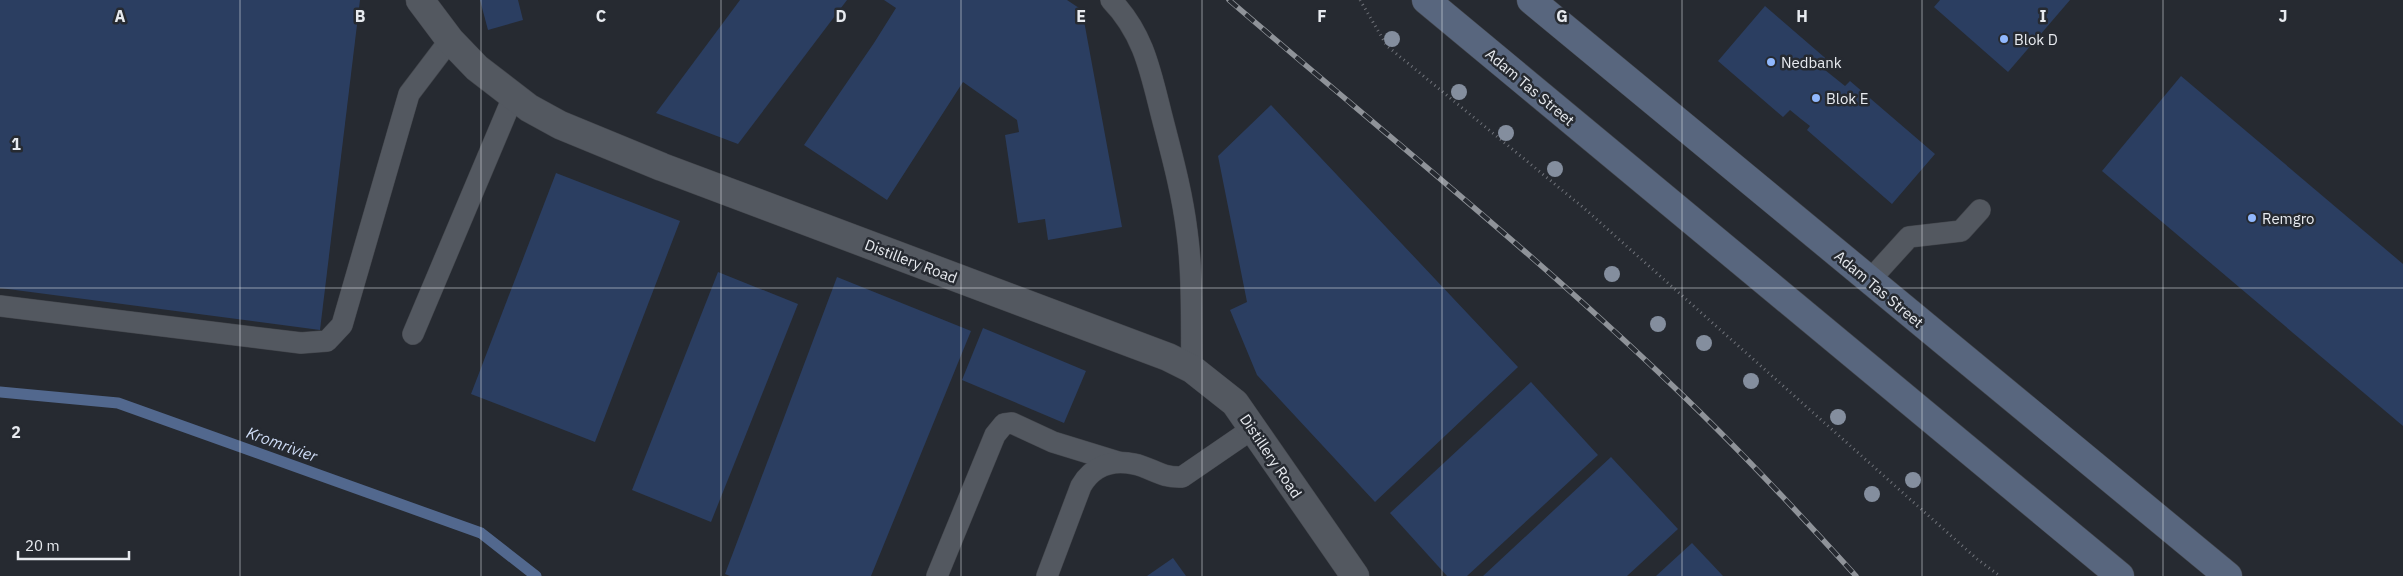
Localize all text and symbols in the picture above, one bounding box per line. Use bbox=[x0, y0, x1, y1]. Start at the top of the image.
text: A bbox=[115, 6, 126, 26]
text: B bbox=[355, 6, 366, 26]
text: C bbox=[596, 6, 606, 26]
text: D bbox=[835, 6, 847, 26]
text: E bbox=[1076, 6, 1086, 26]
text: F bbox=[1317, 6, 1327, 26]
text: G bbox=[1556, 6, 1568, 26]
text: H bbox=[1796, 6, 1808, 26]
text: I bbox=[2040, 6, 2047, 26]
text: J bbox=[2279, 6, 2287, 26]
place label: Blok D bbox=[2014, 30, 2058, 49]
marker: Blok D bbox=[1998, 33, 2010, 45]
street label: Adam Tas Street bbox=[1482, 44, 1578, 130]
place label: Nedbank bbox=[1781, 53, 1842, 72]
marker: Nedbank bbox=[1765, 56, 1777, 68]
place label: Blok E bbox=[1826, 89, 1868, 108]
marker: Blok E bbox=[1810, 92, 1822, 104]
text: 1 bbox=[11, 134, 21, 154]
place label: Remgro bbox=[2262, 209, 2314, 228]
marker: Remgro bbox=[2246, 212, 2258, 224]
street label: Distillery Road bbox=[862, 235, 960, 287]
street label: Adam Tas Street bbox=[1831, 246, 1927, 332]
street label: Distillery Road bbox=[1236, 410, 1306, 502]
text: 2 bbox=[11, 422, 21, 442]
water label: Kromrivier bbox=[244, 422, 321, 466]
scale bar bbox=[18, 528, 129, 560]
text: 20 m bbox=[25, 536, 60, 555]

